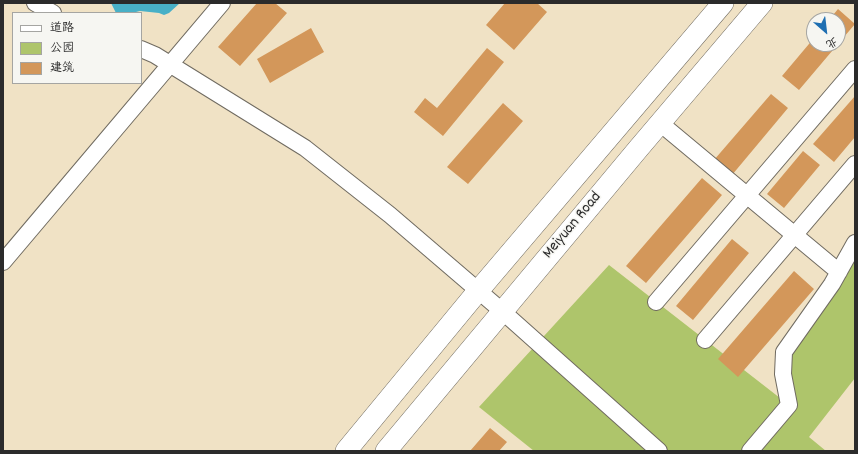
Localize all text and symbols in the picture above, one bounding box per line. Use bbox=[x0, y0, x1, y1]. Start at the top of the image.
legend bbox=[12, 12, 142, 84]
north arrow bbox=[806, 12, 846, 52]
text: 道路 bbox=[50, 20, 74, 37]
text: 北 bbox=[823, 32, 840, 51]
text: 公园 bbox=[50, 40, 74, 57]
text: 建筑 bbox=[50, 60, 74, 77]
street label: Meiyuan Road bbox=[540, 189, 606, 263]

